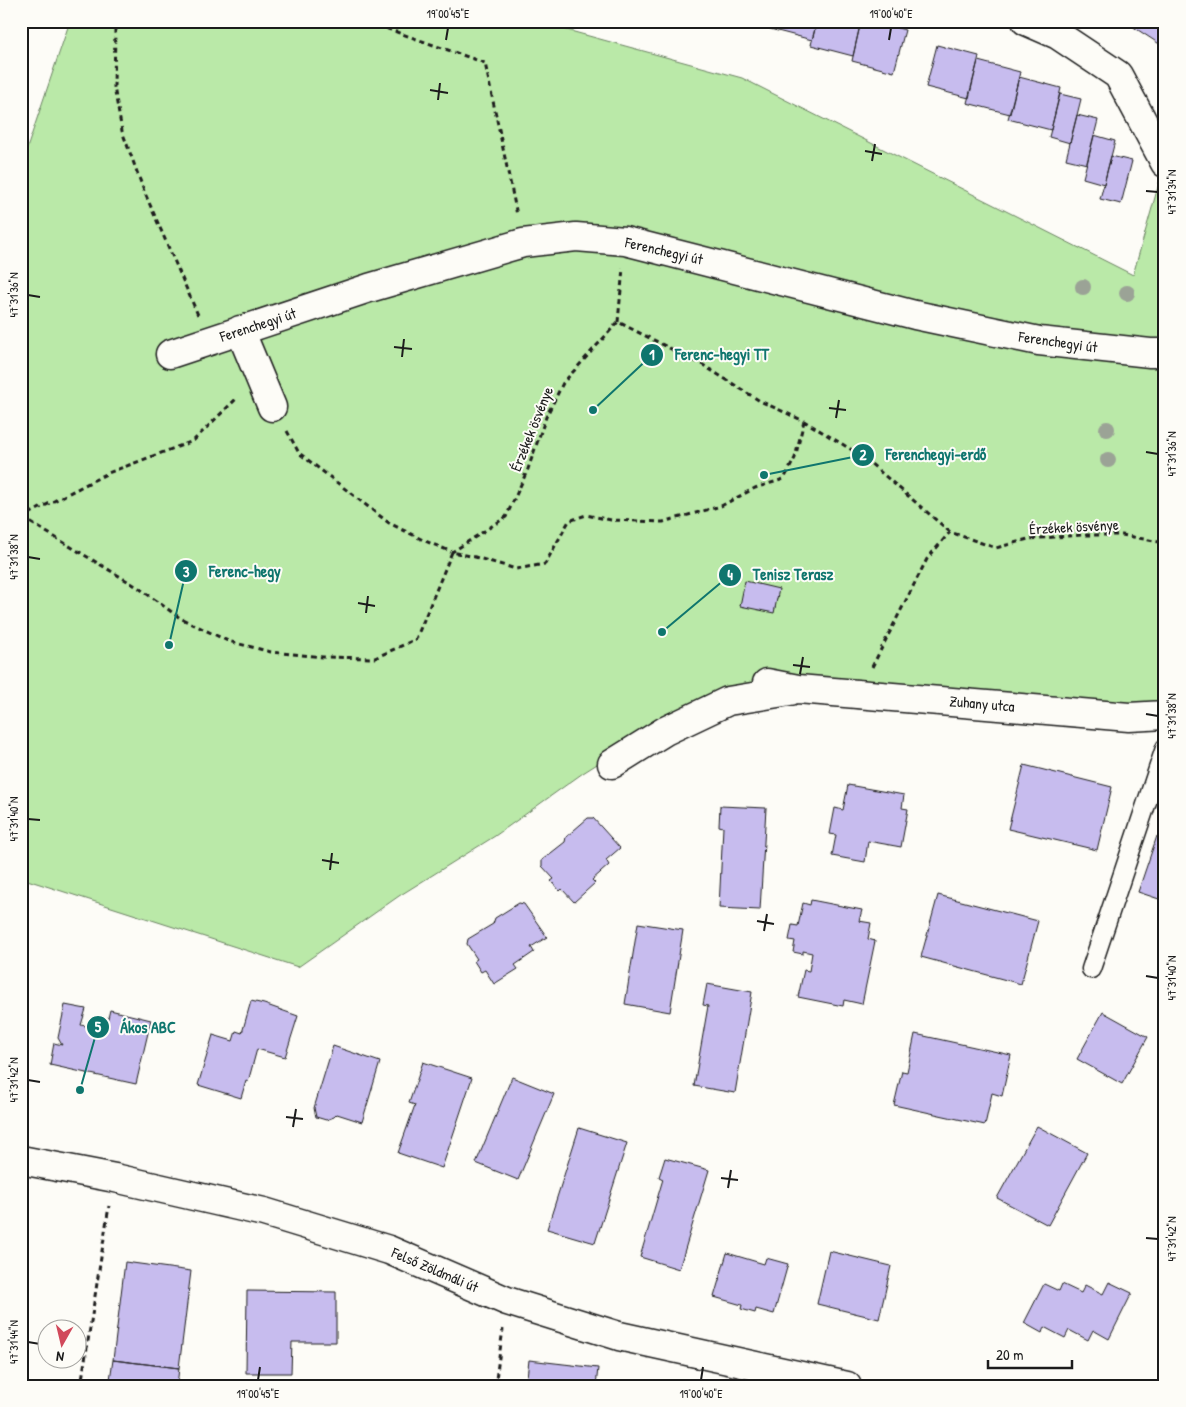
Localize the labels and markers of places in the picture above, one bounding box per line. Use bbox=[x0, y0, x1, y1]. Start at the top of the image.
callout: Ferenc-hegyi TT bbox=[640, 339, 779, 370]
callout: Ferenchegyi-erdő bbox=[850, 439, 996, 470]
callout: Ferenc-hegy bbox=[174, 556, 291, 587]
callout: Tenisz Terasz bbox=[717, 559, 843, 590]
callout: Ákos ABC bbox=[85, 1011, 186, 1042]

